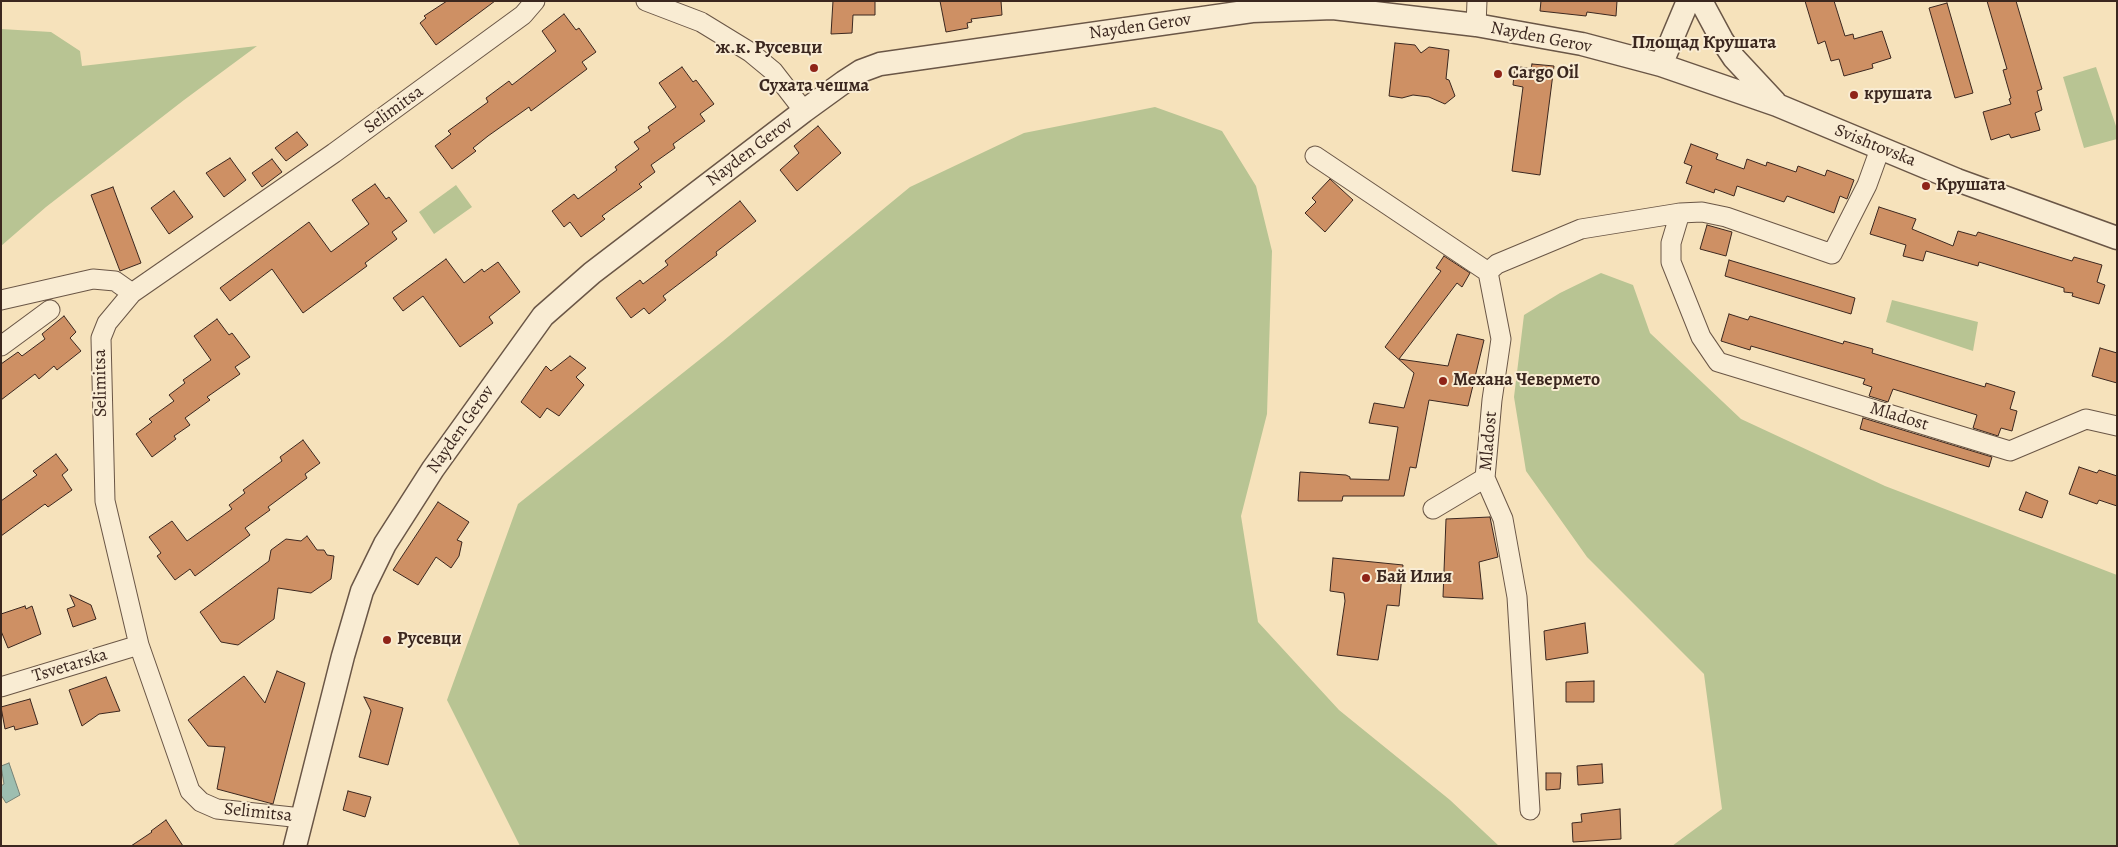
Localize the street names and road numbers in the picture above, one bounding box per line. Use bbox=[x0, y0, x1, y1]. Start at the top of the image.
street label: Nayden Gerov bbox=[1088, 9, 1192, 45]
street label: Nayden Gerov bbox=[1489, 18, 1593, 58]
street label: Selimitsa bbox=[360, 81, 428, 139]
street label: Nayden Gerov bbox=[703, 112, 797, 192]
street label: Svishtovska bbox=[1831, 120, 1919, 172]
street label: Selimitsa bbox=[90, 349, 112, 417]
street label: Nayden Gerov bbox=[423, 382, 499, 478]
street label: Mladost bbox=[1867, 398, 1931, 436]
street label: Mladost bbox=[1476, 410, 1502, 472]
street label: Tsvetarska bbox=[30, 644, 110, 688]
street label: Selimitsa bbox=[223, 799, 293, 827]

